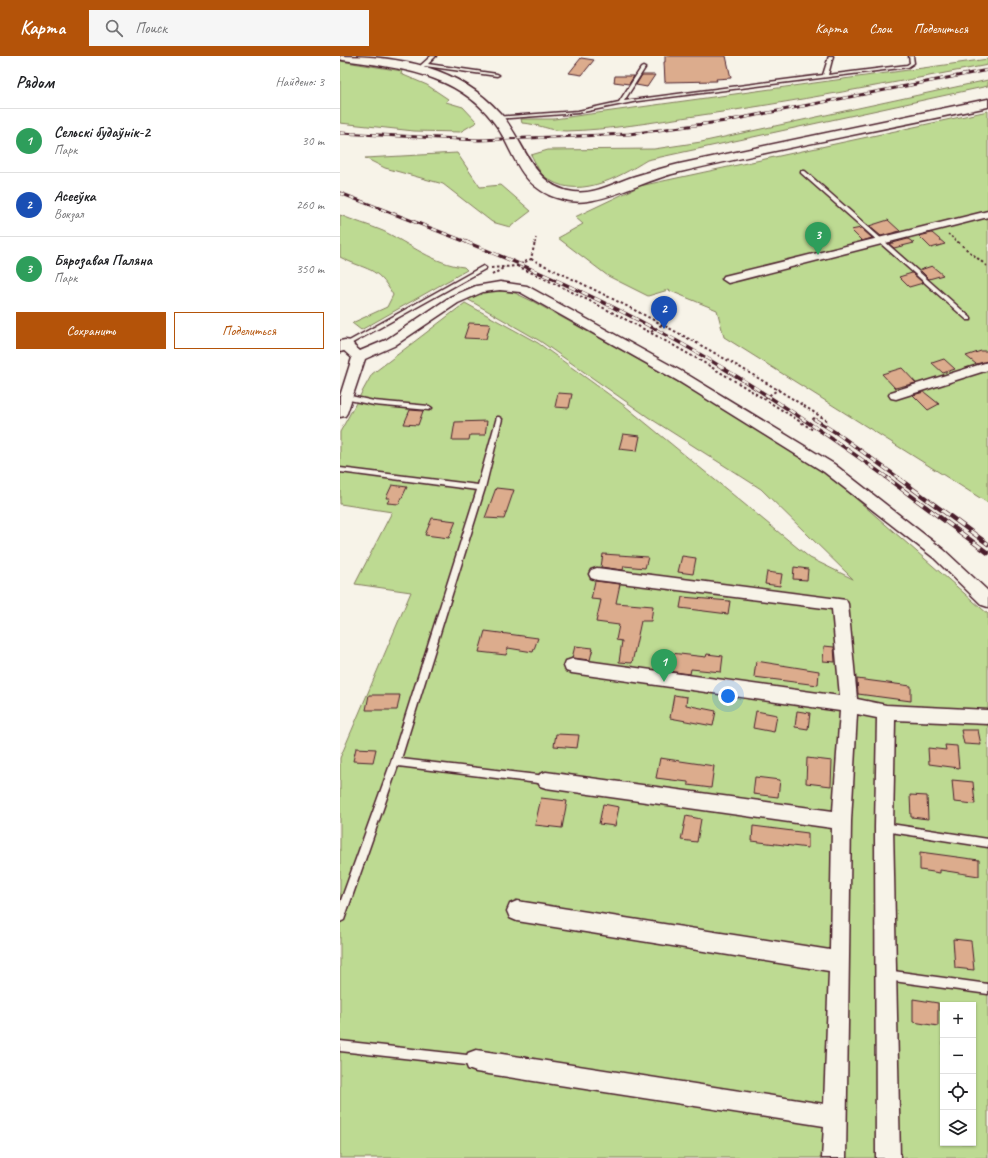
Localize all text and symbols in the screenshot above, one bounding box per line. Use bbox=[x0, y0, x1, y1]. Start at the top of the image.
search box bbox=[89, 10, 369, 46]
text: Карта bbox=[20, 16, 65, 40]
icon: search bbox=[103, 17, 125, 39]
text: Поиск bbox=[135, 19, 167, 38]
text: Карта bbox=[815, 20, 847, 37]
text: Слои bbox=[869, 20, 892, 37]
text: Поделиться bbox=[914, 20, 968, 37]
text: Рядом bbox=[16, 72, 54, 93]
text: Найдено: 3 bbox=[276, 74, 324, 90]
text: Сельскі будаўнік-2 bbox=[54, 123, 150, 142]
text: 1 bbox=[26, 133, 32, 149]
text: 30 m bbox=[302, 133, 324, 149]
text: Парк bbox=[54, 142, 77, 158]
text: Асееўка bbox=[54, 187, 96, 206]
text: 2 bbox=[26, 197, 32, 213]
text: 260 m bbox=[296, 197, 324, 213]
text: Вокзал bbox=[54, 206, 83, 222]
pin: 3 bbox=[805, 222, 831, 255]
text: Бярозавая Паляна bbox=[54, 251, 152, 270]
text: 3 bbox=[26, 261, 32, 277]
text: 350 m bbox=[296, 261, 324, 277]
text: Парк bbox=[54, 270, 77, 286]
pin: 2 bbox=[651, 296, 677, 329]
button: Сохранить bbox=[16, 312, 166, 349]
button: Поделиться bbox=[174, 312, 324, 349]
pin: 1 bbox=[651, 649, 677, 682]
your location bbox=[718, 686, 738, 706]
map controls bbox=[940, 1002, 976, 1146]
button: + bbox=[940, 1002, 976, 1038]
button: − bbox=[940, 1038, 976, 1074]
button: locate bbox=[940, 1074, 976, 1110]
button: layers bbox=[940, 1110, 976, 1146]

